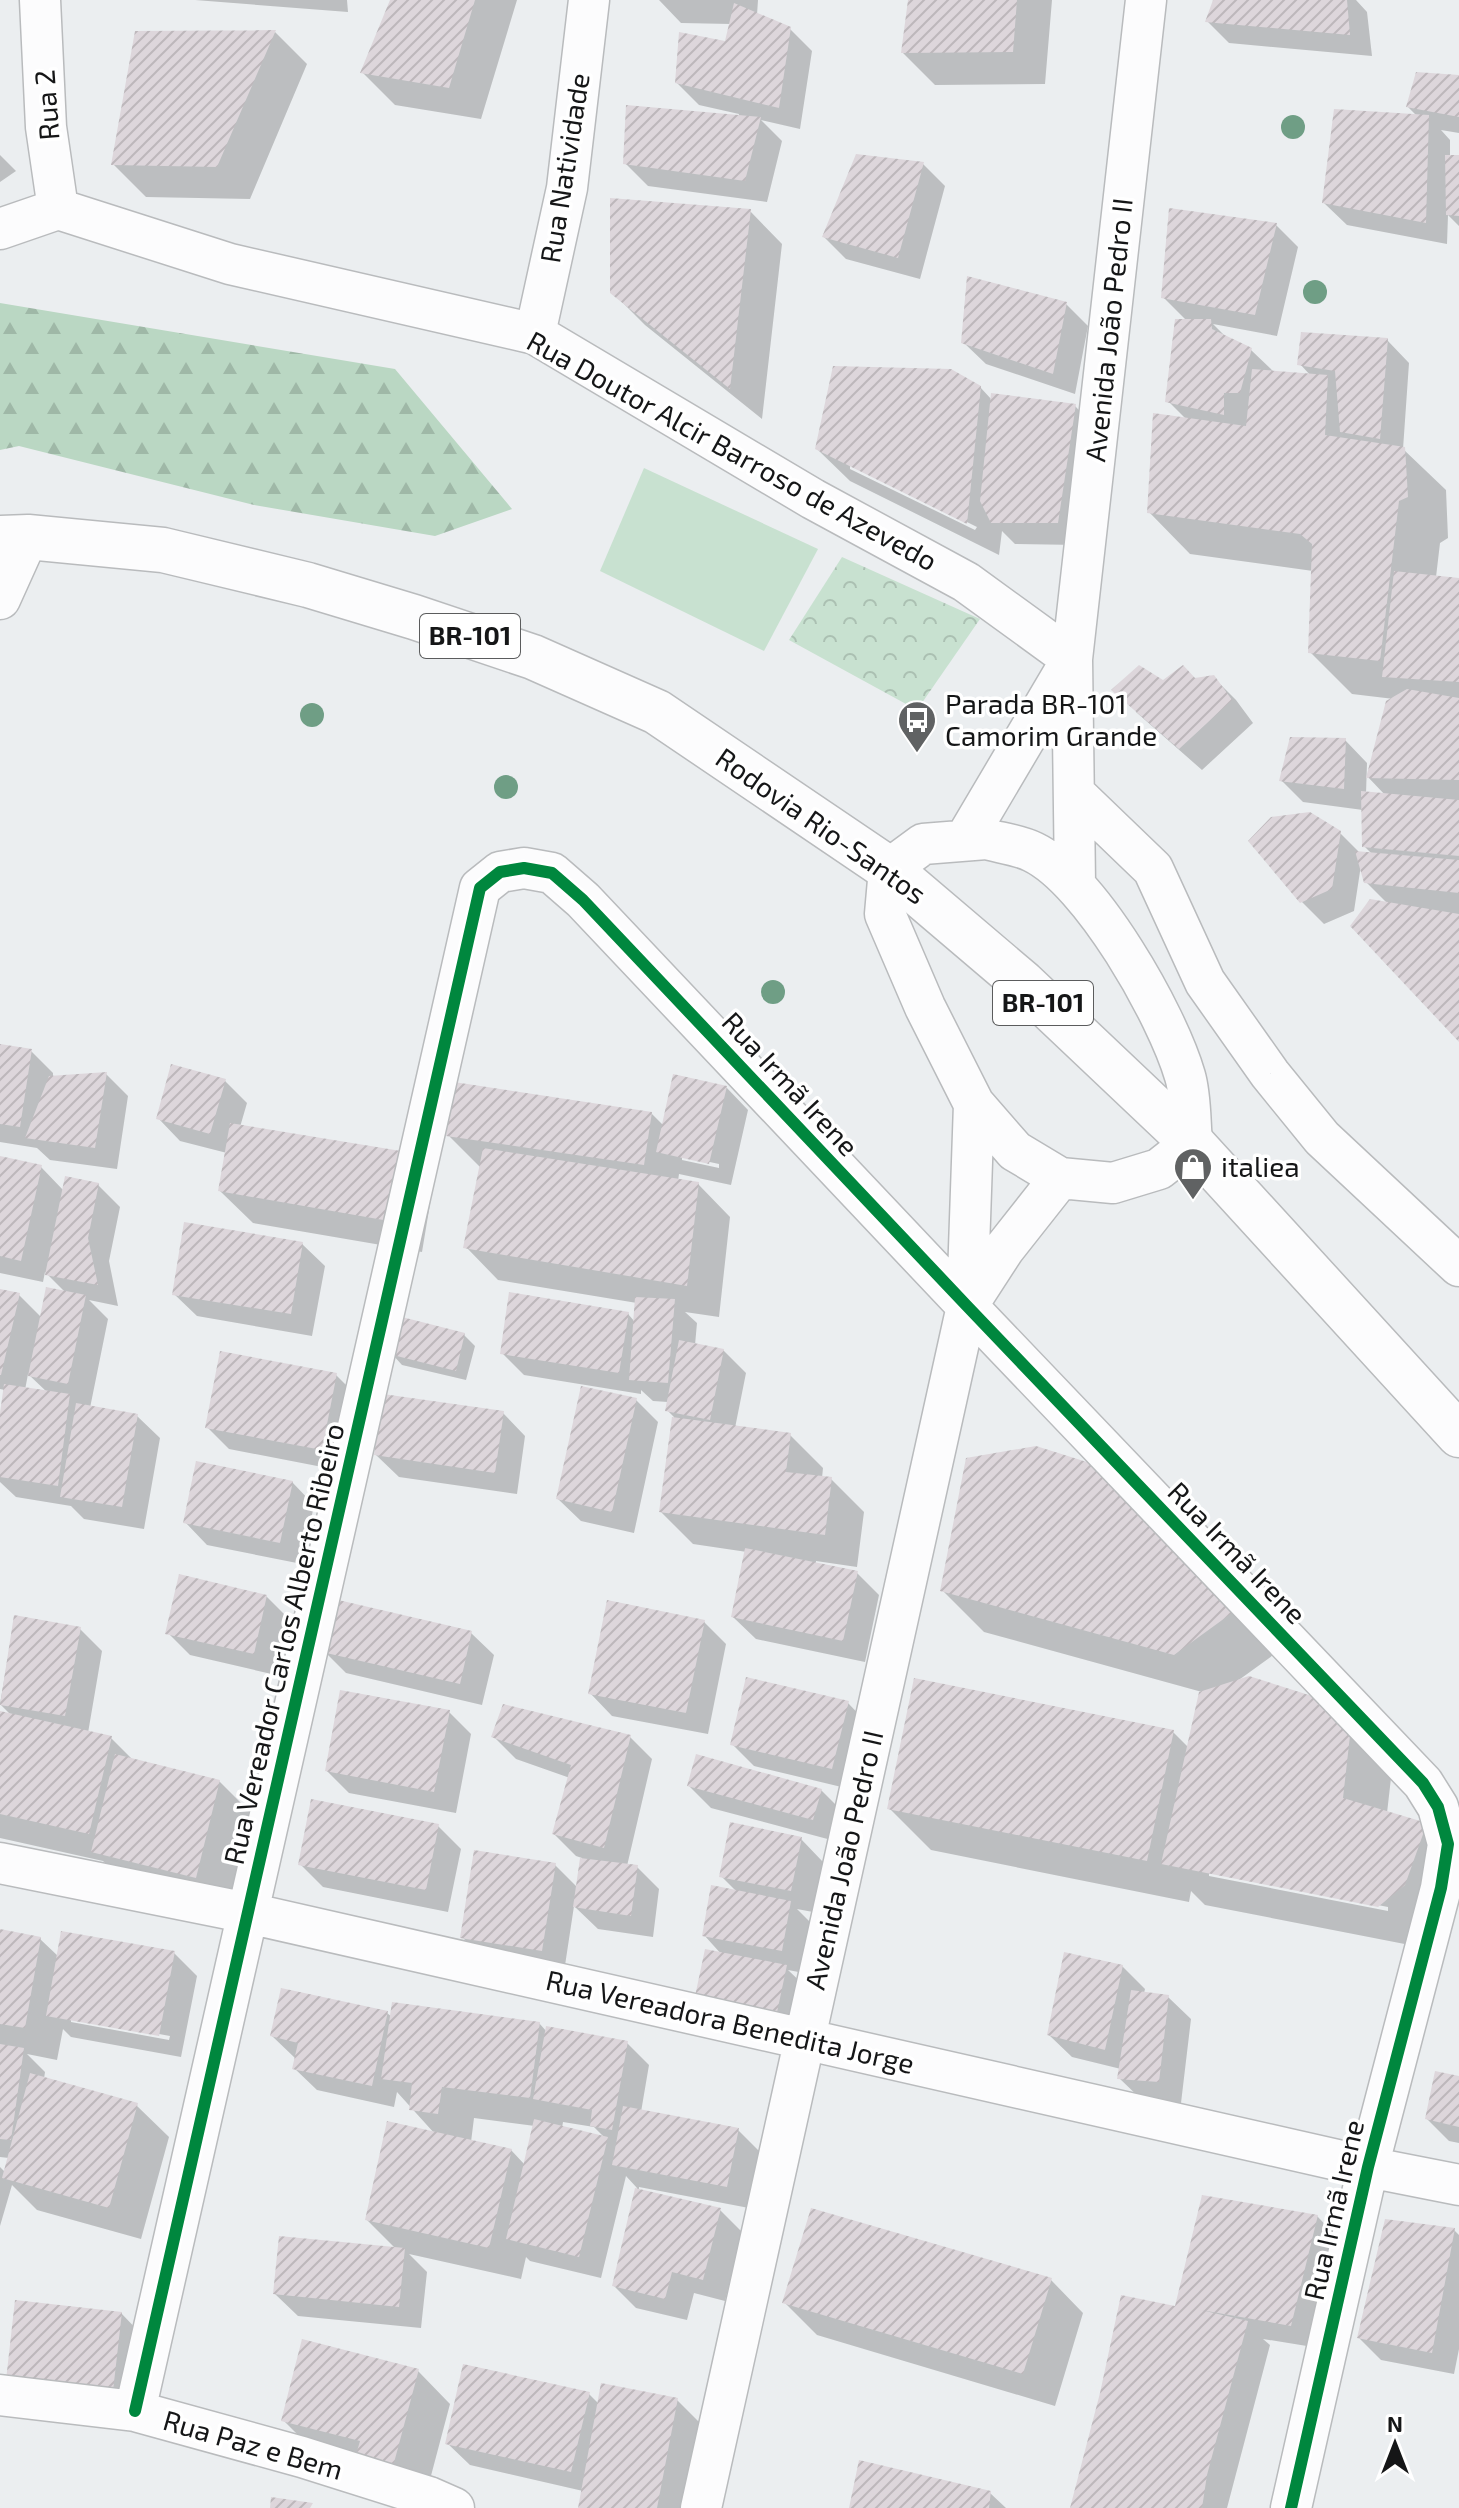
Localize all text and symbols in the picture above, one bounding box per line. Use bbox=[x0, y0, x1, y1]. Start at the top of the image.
street label: Rua 2 bbox=[27, 69, 65, 141]
street label: Rua Natividade bbox=[532, 70, 596, 265]
street label: Avenida João Pedro II bbox=[1077, 196, 1139, 463]
street label: Rua Doutor Alcir Barroso de Azevedo bbox=[522, 323, 943, 577]
road number: BR-101 bbox=[420, 614, 520, 658]
place label: Parada BR-101 Camorim Grande bbox=[945, 686, 1157, 752]
bus stop icon: Parada BR-101 Camorim Grande bbox=[896, 699, 938, 754]
street label: Rodovia Rio-Santos bbox=[710, 740, 933, 910]
road number: BR-101 bbox=[993, 981, 1093, 1025]
street label: Rua Irmã Irene bbox=[716, 1004, 866, 1162]
shop icon: italiea bbox=[1172, 1146, 1214, 1201]
place label: italiea bbox=[1221, 1149, 1300, 1183]
street label: Rua Vereador Carlos Alberto Ribeiro bbox=[216, 1420, 350, 1868]
street label: Rua Irmã Irene bbox=[1162, 1474, 1314, 1630]
street label: Avenida João Pedro II bbox=[797, 1727, 889, 1993]
street label: Rua Vereadora Benedita Jorge bbox=[543, 1962, 918, 2080]
street label: Rua Irmã Irene bbox=[1296, 2116, 1370, 2303]
street label: Rua Paz e Bem bbox=[159, 2402, 347, 2486]
north arrow bbox=[1355, 2404, 1435, 2484]
text: N bbox=[1387, 2410, 1403, 2436]

